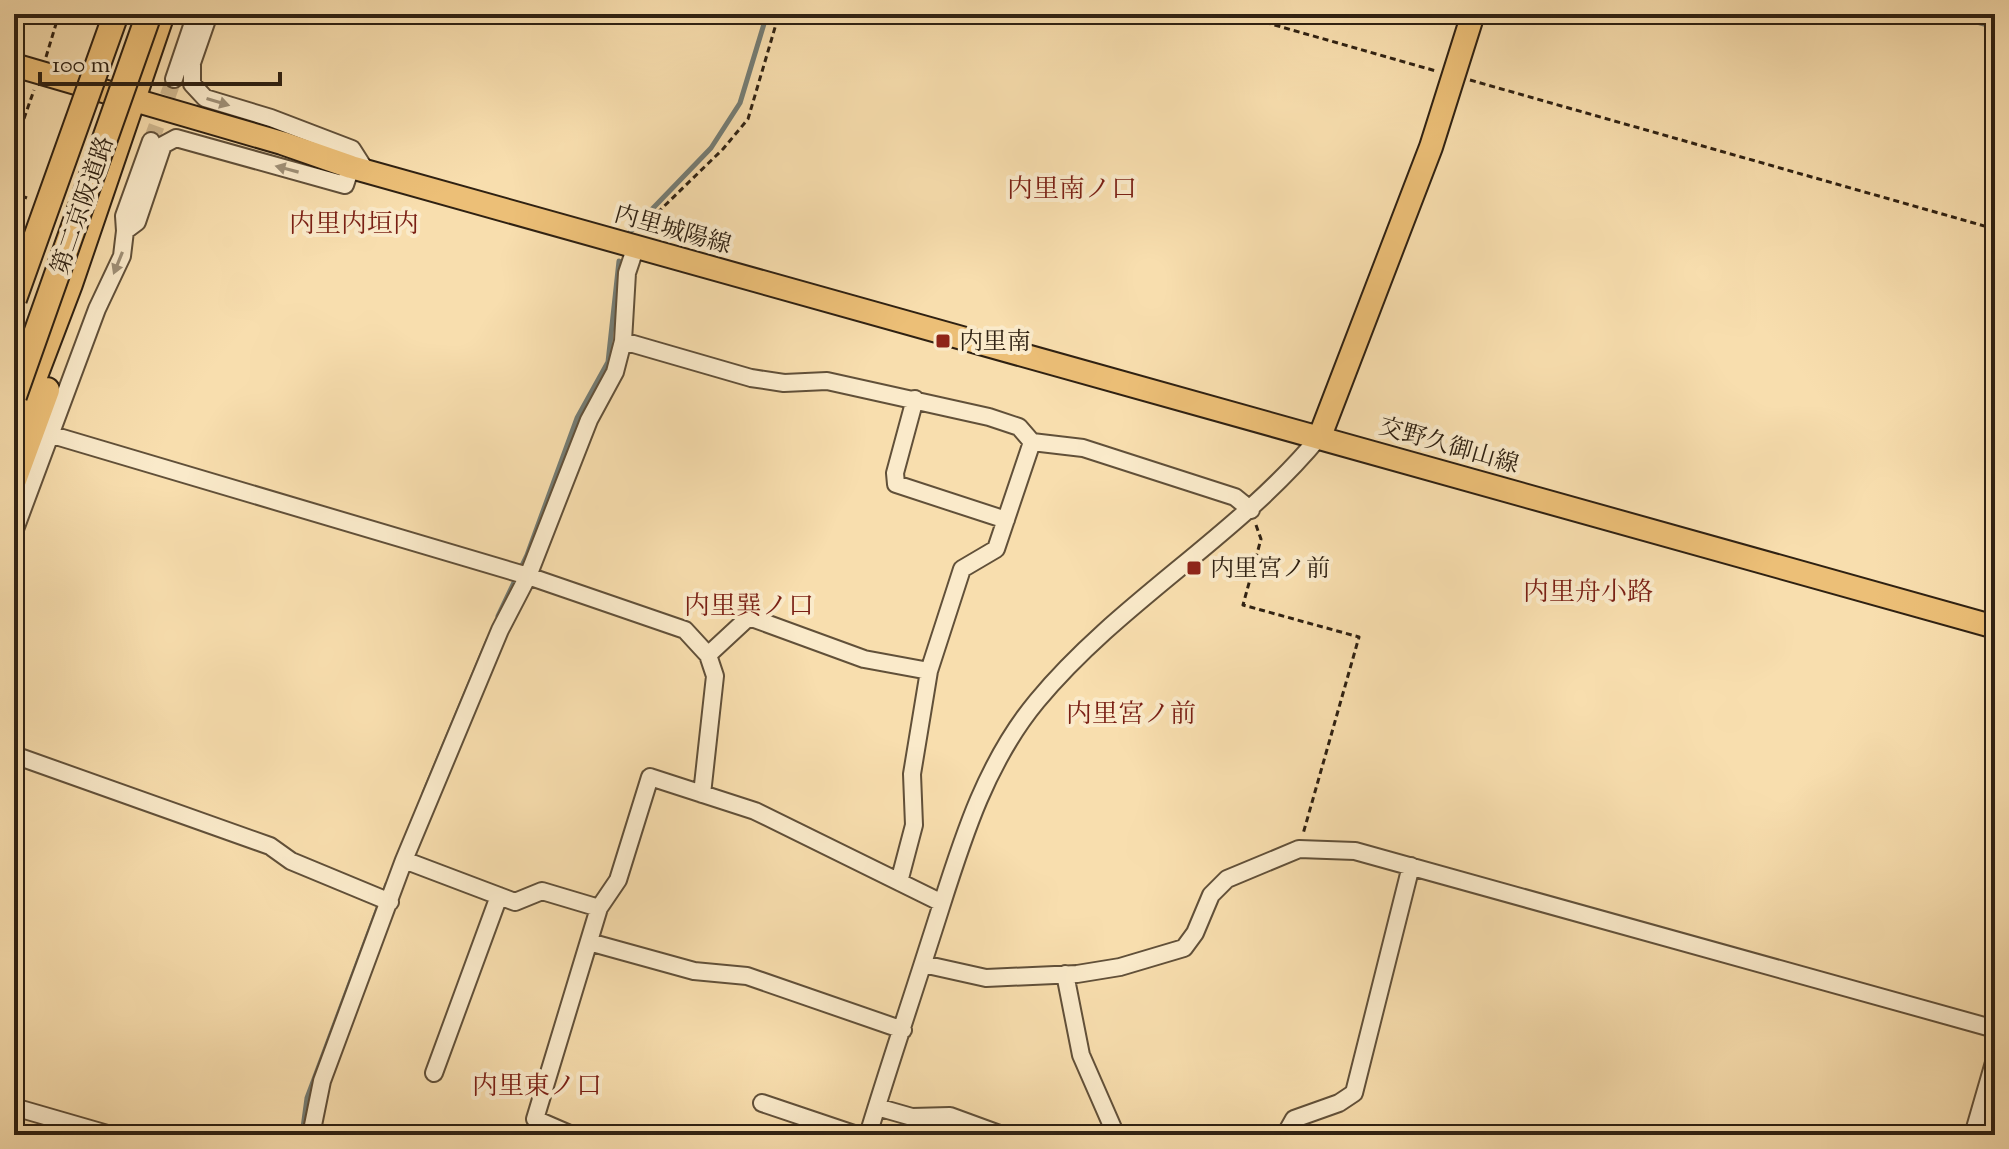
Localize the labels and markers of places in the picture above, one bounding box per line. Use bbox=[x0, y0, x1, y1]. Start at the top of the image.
place label: 内里南 bbox=[959, 326, 1031, 360]
marker: 内里南 bbox=[934, 332, 952, 350]
place label: 内里宮ノ前 bbox=[1210, 553, 1330, 587]
marker: 内里宮ノ前 bbox=[1185, 559, 1203, 577]

